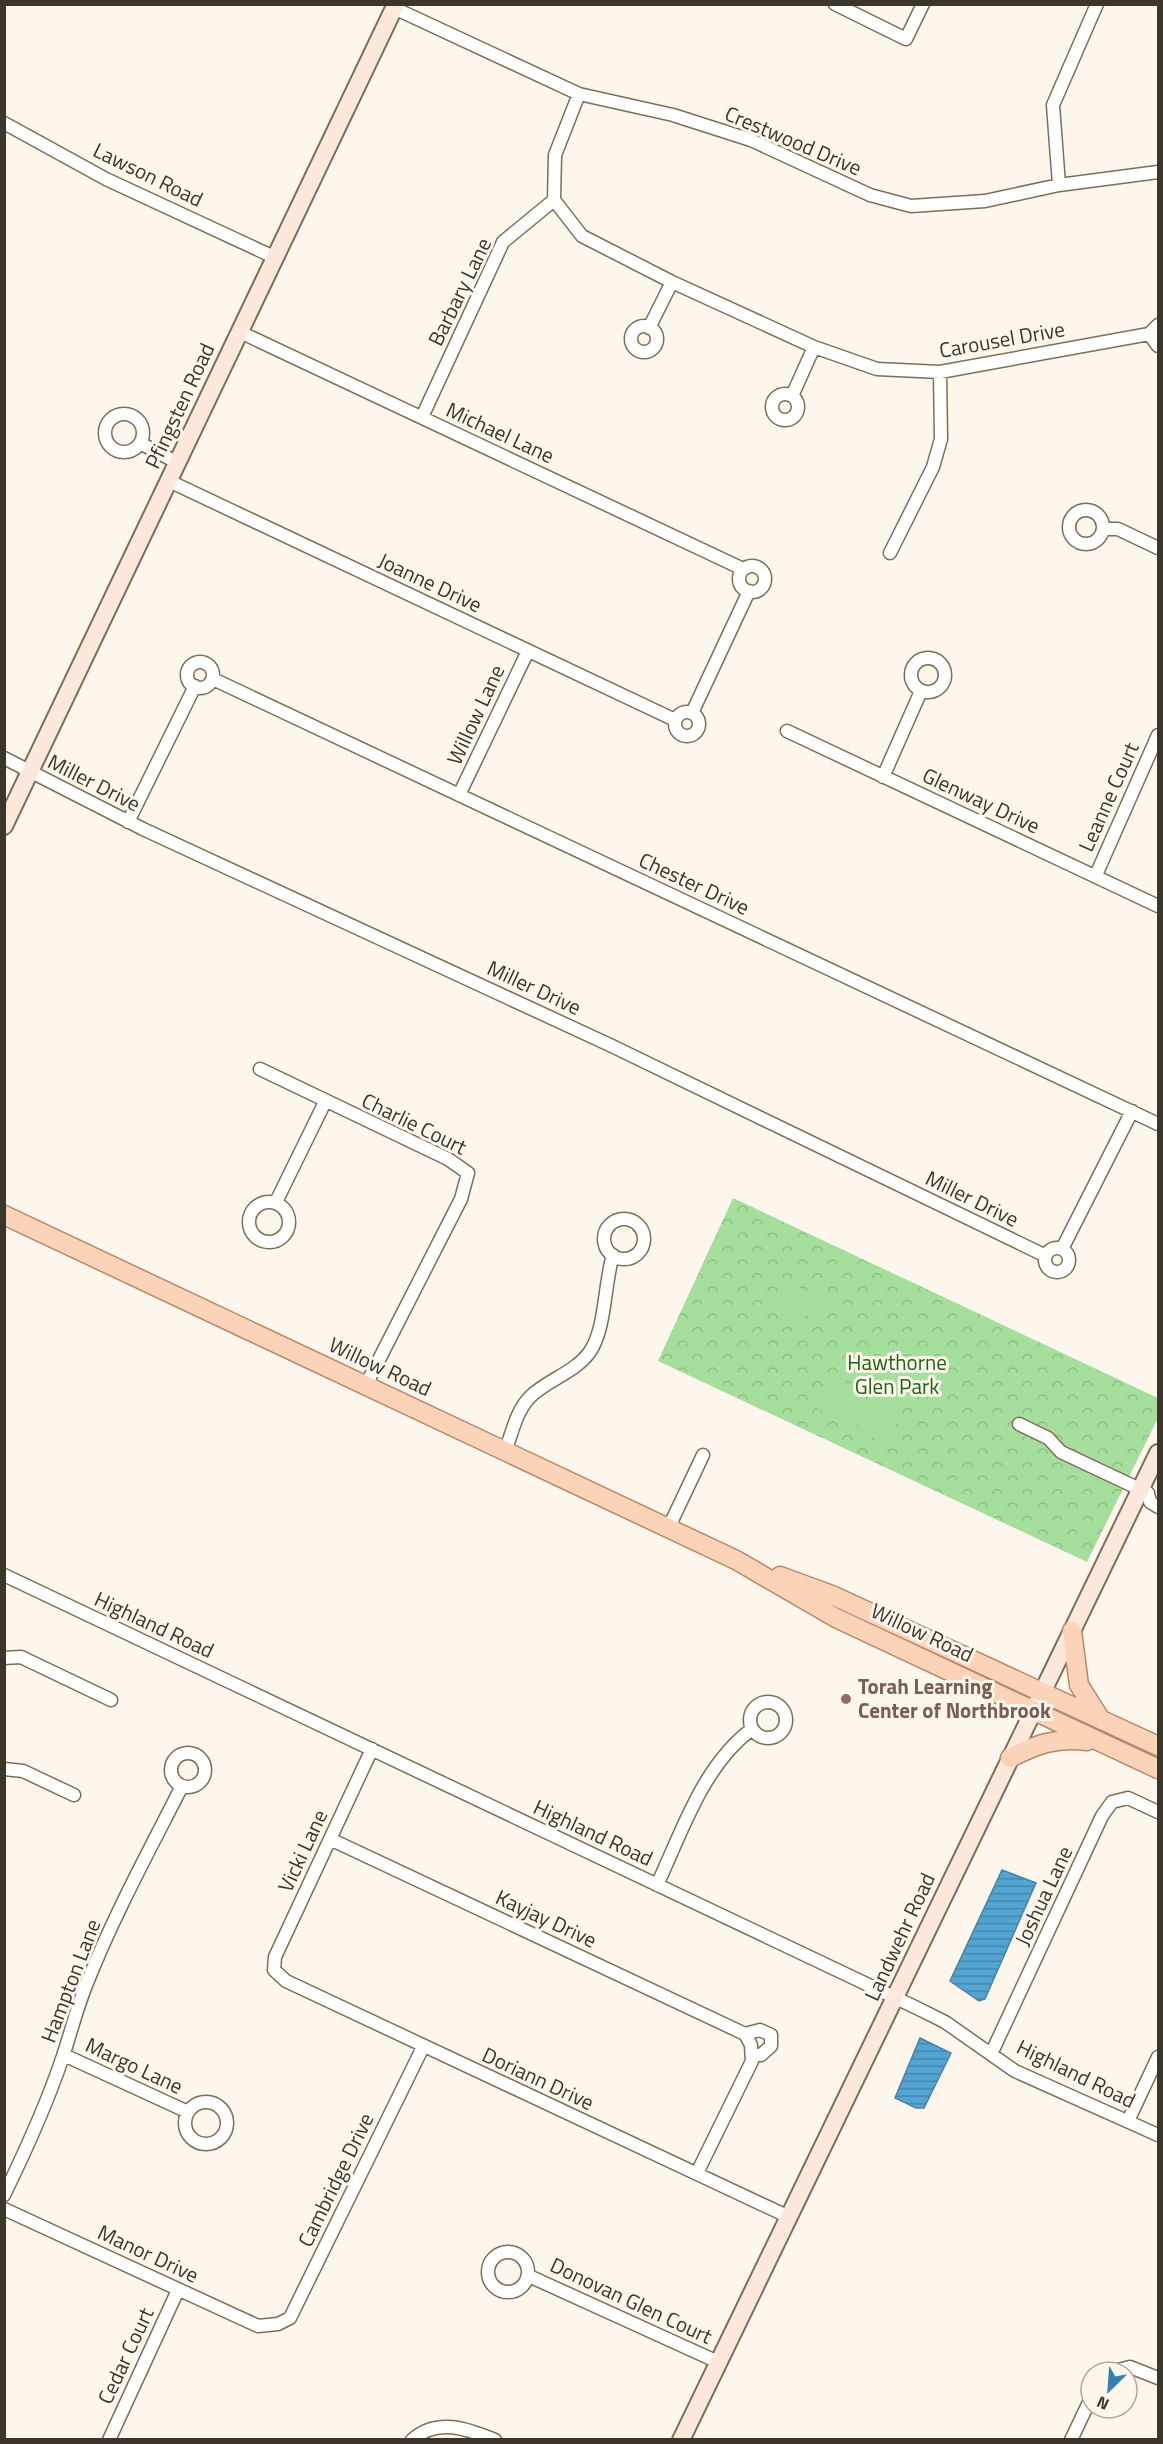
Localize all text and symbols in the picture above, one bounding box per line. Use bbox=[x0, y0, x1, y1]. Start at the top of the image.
street label: Crestwood Drive bbox=[720, 97, 867, 183]
street label: Lawson Road bbox=[88, 134, 209, 215]
street label: Barbary Lane bbox=[419, 232, 499, 351]
street label: Carousel Drive bbox=[937, 312, 1067, 366]
street label: Pfingsten Road bbox=[136, 338, 222, 474]
street label: Michael Lane bbox=[441, 393, 560, 471]
street label: Joanne Drive bbox=[373, 544, 488, 620]
street label: Willow Lane bbox=[438, 659, 512, 770]
street label: Leanne Court bbox=[1070, 736, 1147, 857]
street label: Miller Drive bbox=[42, 745, 146, 819]
street label: Glenway Drive bbox=[917, 759, 1046, 841]
street label: Chester Drive bbox=[634, 843, 755, 923]
street label: Miller Drive bbox=[482, 951, 587, 1023]
street label: Charlie Court bbox=[357, 1084, 473, 1163]
street label: Miller Drive bbox=[920, 1162, 1025, 1234]
street label: Willow Road bbox=[324, 1328, 437, 1404]
park label: Hawthorne Glen Park bbox=[847, 1346, 947, 1402]
street label: Highland Road bbox=[89, 1582, 219, 1666]
street label: Willow Road bbox=[866, 1594, 979, 1670]
place label: Torah Learning Center of Northbrook bbox=[858, 1670, 1051, 1726]
marker: Torah Learning Center of Northbrook bbox=[839, 1692, 853, 1706]
street label: Highland Road bbox=[528, 1790, 658, 1874]
street label: Vicki Lane bbox=[269, 1804, 335, 1897]
street label: Joshua Lane bbox=[1006, 1840, 1080, 1951]
street label: Landwehr Road bbox=[855, 1867, 943, 2006]
street label: Kayjay Drive bbox=[491, 1881, 602, 1955]
street label: Hampton Lane bbox=[32, 1914, 108, 2047]
street label: Margo Lane bbox=[80, 2029, 188, 2102]
street label: Highland Road bbox=[1012, 2031, 1141, 2116]
street label: Doriann Drive bbox=[477, 2038, 600, 2118]
street label: Cambridge Drive bbox=[289, 2107, 381, 2252]
street label: Manor Drive bbox=[93, 2216, 204, 2290]
street label: Donovan Glen Court bbox=[545, 2248, 718, 2352]
street label: Cedar Court bbox=[89, 2301, 162, 2409]
north arrow bbox=[1079, 2360, 1139, 2420]
text: N bbox=[1093, 2390, 1113, 2417]

